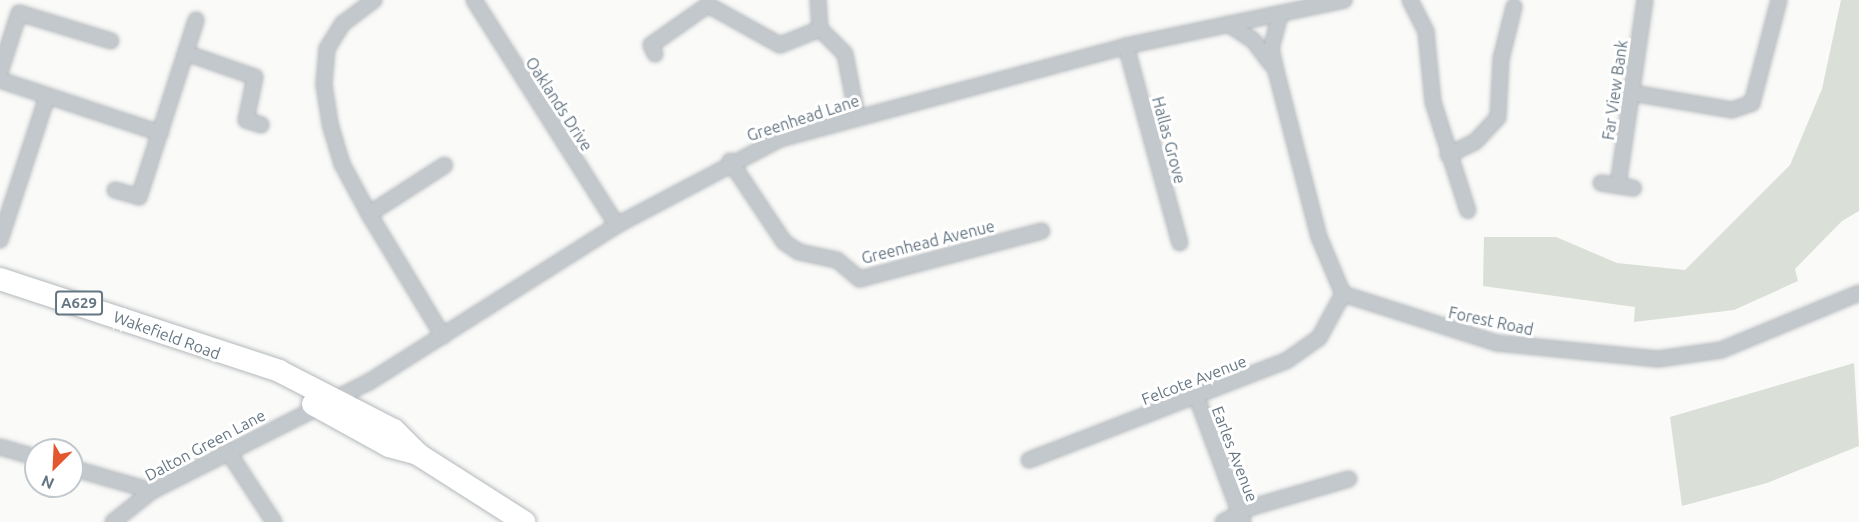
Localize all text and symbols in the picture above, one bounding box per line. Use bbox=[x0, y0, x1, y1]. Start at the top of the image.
street label: Far View Bank bbox=[1598, 39, 1632, 141]
street label: Oaklands Drive bbox=[522, 53, 596, 155]
street label: Greenhead Lane bbox=[744, 91, 862, 145]
street label: Hallas Grove bbox=[1148, 94, 1190, 186]
street label: Greenhead Avenue bbox=[859, 216, 997, 268]
road number: A629 bbox=[55, 291, 103, 315]
street label: Forest Road bbox=[1447, 303, 1535, 339]
street label: Wakefield Road bbox=[111, 307, 223, 363]
street label: Felcote Avenue bbox=[1139, 351, 1249, 409]
street label: Earles Avenue bbox=[1208, 404, 1262, 504]
street label: Dalton Green Lane bbox=[142, 405, 268, 485]
north arrow bbox=[24, 438, 84, 498]
text: N bbox=[38, 472, 57, 493]

